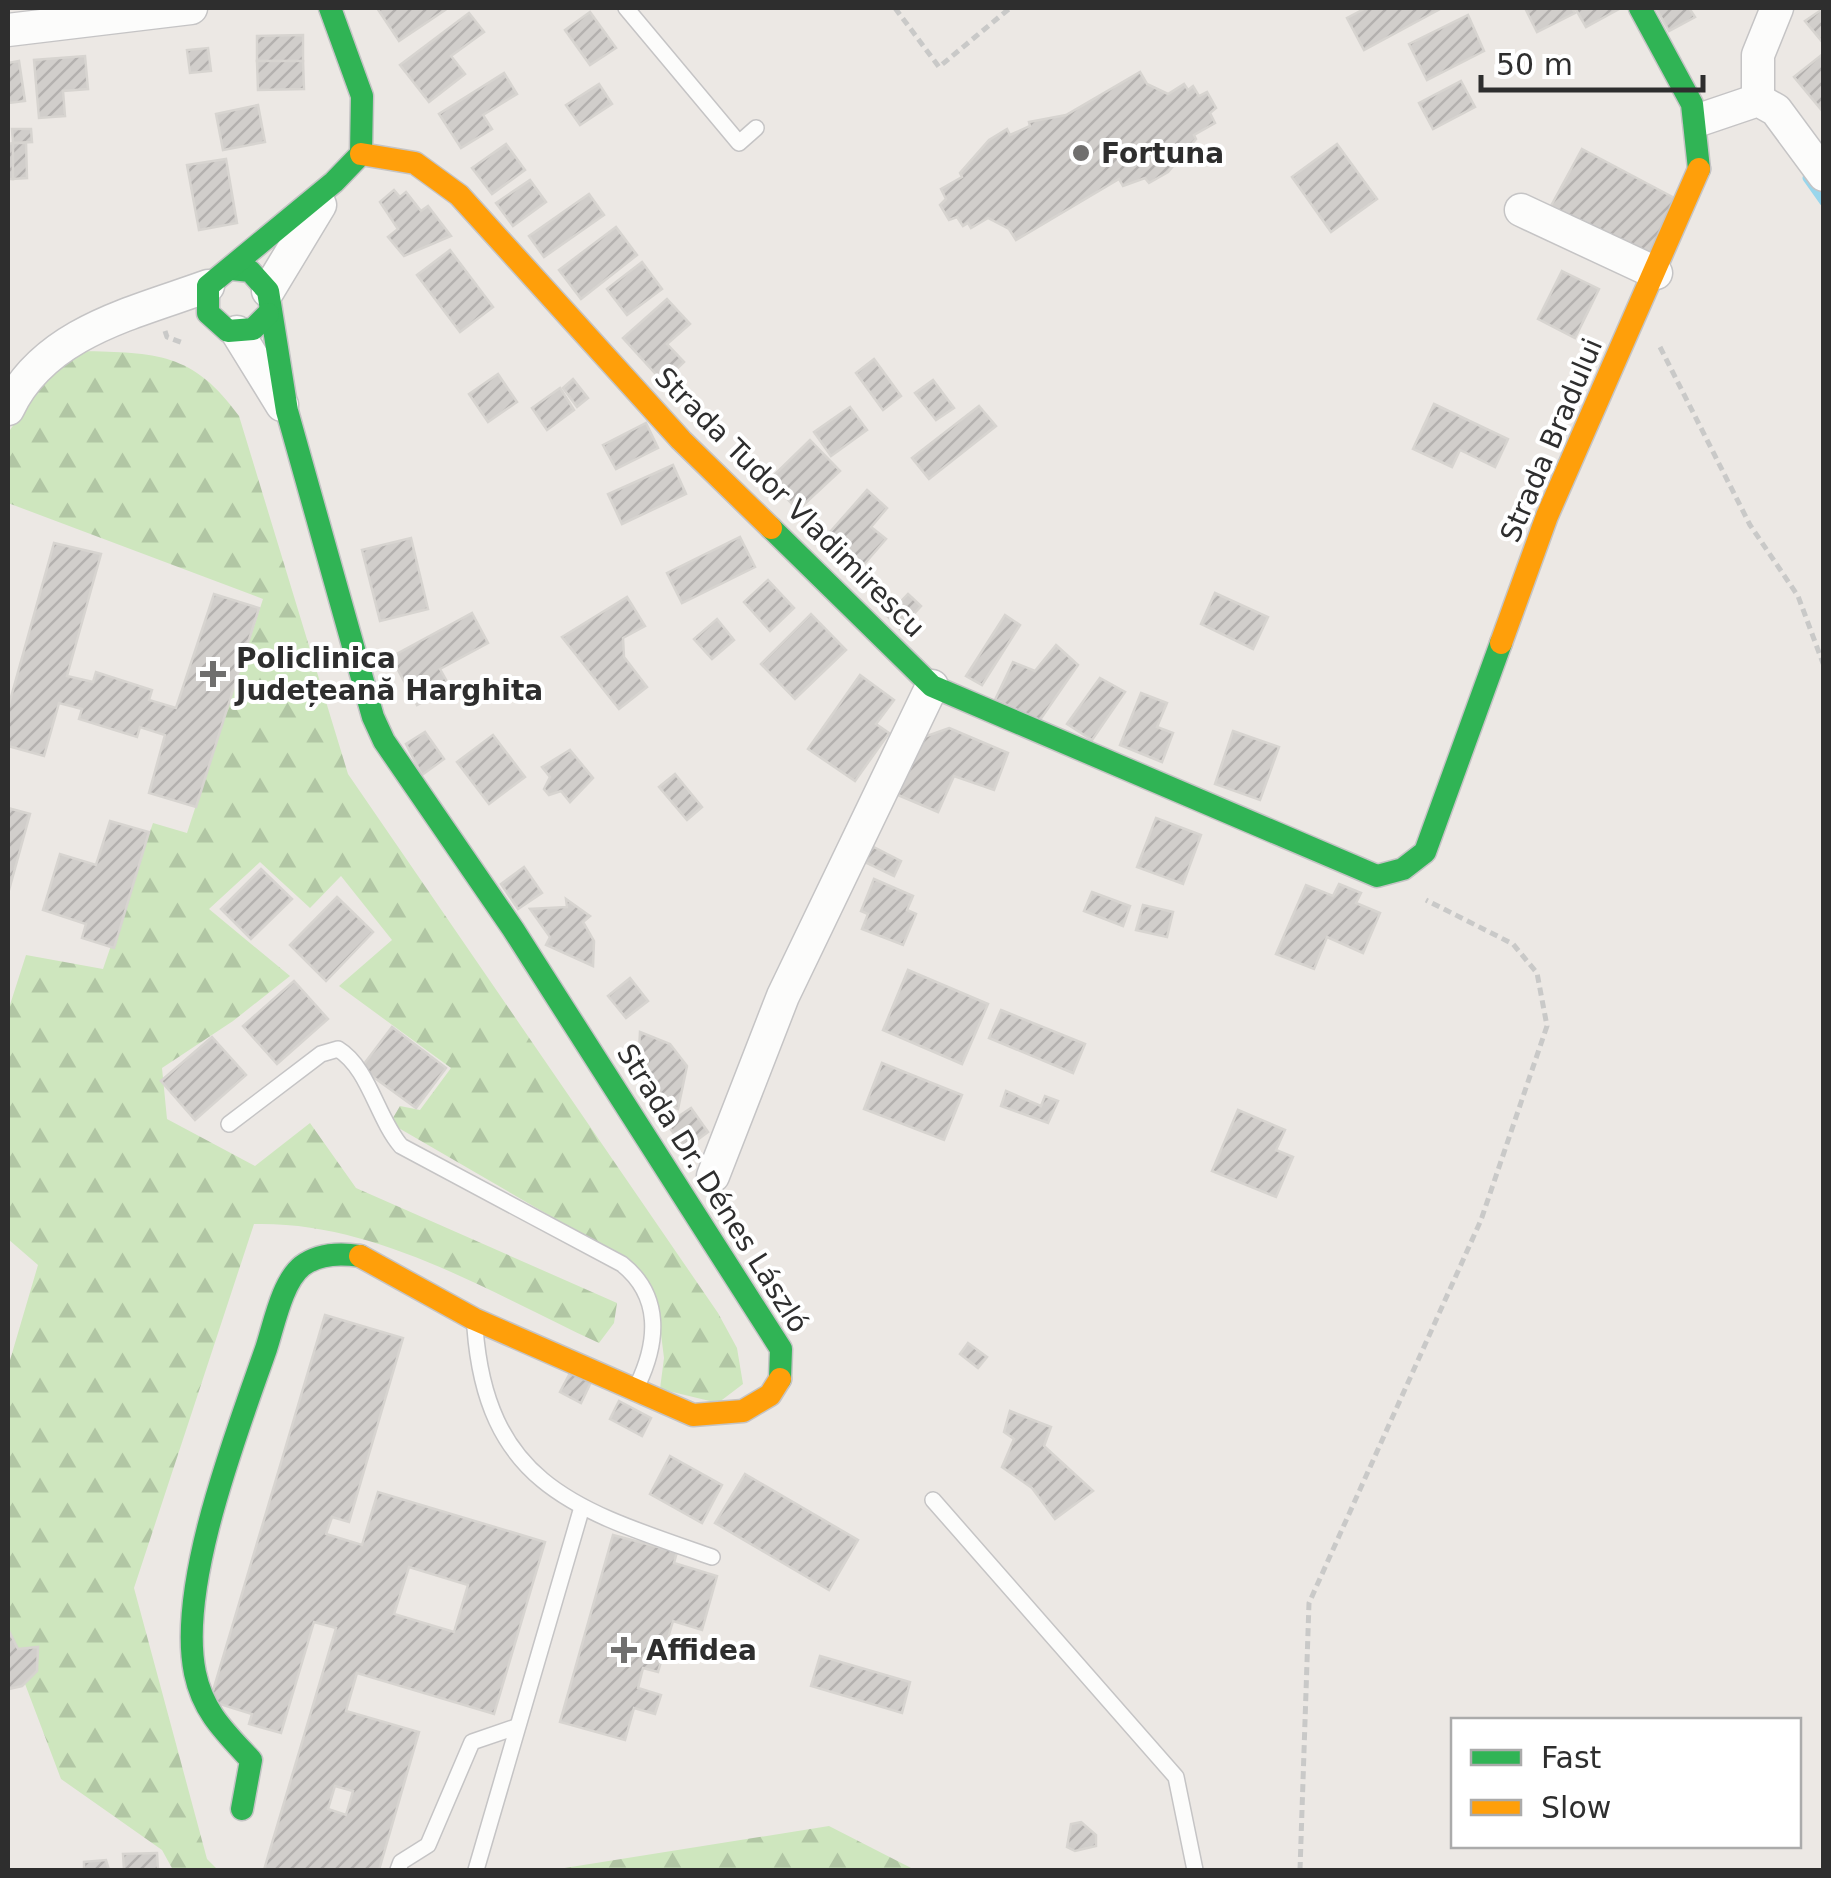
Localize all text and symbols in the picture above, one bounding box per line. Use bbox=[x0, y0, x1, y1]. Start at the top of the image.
scale bar bbox=[1481, 30, 1704, 92]
text: 50 m bbox=[1496, 47, 1573, 82]
place label: Fortuna bbox=[1101, 137, 1224, 170]
marker: Fortuna bbox=[1070, 142, 1092, 164]
street label: Strada Bradului bbox=[1494, 333, 1609, 547]
street label: Strada Tudor Vladimirescu bbox=[648, 361, 931, 644]
place label: Policlinica Județeană Harghita bbox=[234, 642, 543, 707]
marker: Policlinica Județeană Harghita bbox=[200, 661, 226, 687]
street label: Strada Dr. Dénes László bbox=[610, 1038, 815, 1339]
place label: Affidea bbox=[646, 1634, 757, 1667]
marker: Affidea bbox=[611, 1637, 637, 1663]
legend bbox=[1451, 1718, 1801, 1848]
text: Fast bbox=[1541, 1740, 1602, 1775]
text: Slow bbox=[1541, 1790, 1611, 1825]

